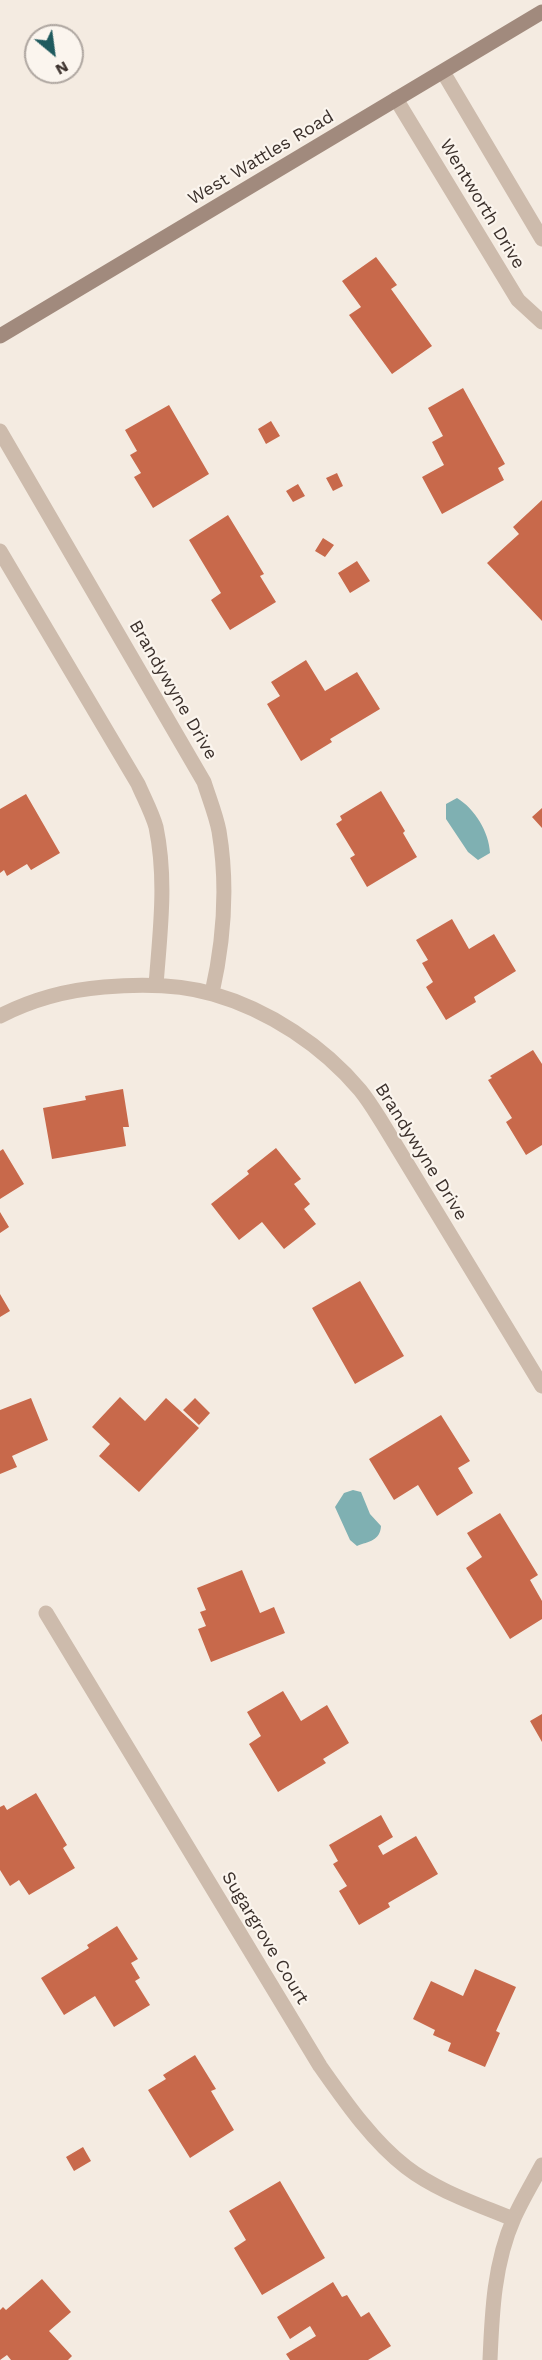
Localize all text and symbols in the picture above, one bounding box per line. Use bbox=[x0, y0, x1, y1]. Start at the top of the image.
north arrow bbox=[24, 24, 84, 84]
text: N bbox=[52, 57, 72, 80]
street label: West Wattles Road bbox=[184, 106, 338, 210]
street label: Wentworth Drive bbox=[435, 135, 529, 273]
street label: Brandywyne Drive bbox=[124, 616, 222, 764]
street label: Brandywyne Drive bbox=[370, 1079, 472, 1225]
street label: Sugargrove Court bbox=[217, 1868, 313, 2008]

